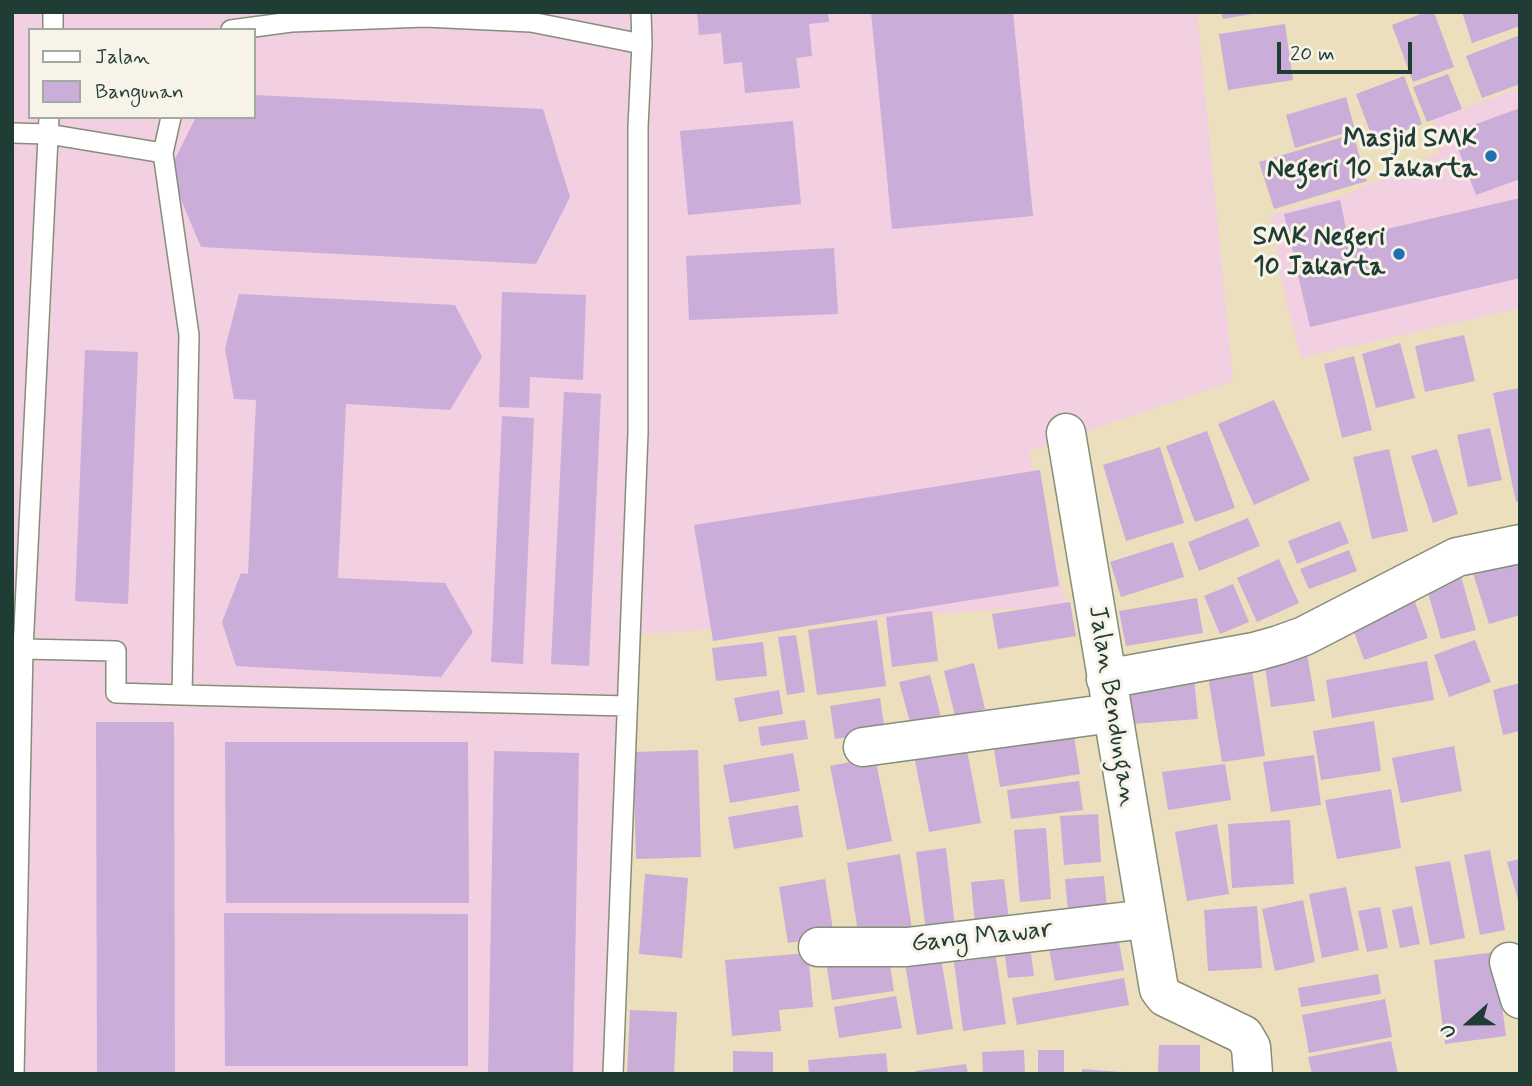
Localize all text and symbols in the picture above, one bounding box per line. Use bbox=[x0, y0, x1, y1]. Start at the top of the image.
legend bbox=[28, 28, 256, 119]
scale bar bbox=[1280, 28, 1415, 72]
text: 20 m bbox=[1290, 40, 1335, 68]
text: Jalan bbox=[95, 43, 150, 71]
text: Bangunan bbox=[95, 78, 184, 106]
place label: Masjid SMK Negeri 10 Jakarta bbox=[1267, 125, 1477, 186]
marker: Masjid SMK Negeri 10 Jakarta bbox=[1483, 148, 1499, 164]
place label: SMK Negeri 10 Jakarta bbox=[1253, 223, 1385, 284]
marker: SMK Negeri 10 Jakarta bbox=[1391, 246, 1407, 262]
street label: Jalan Bendungan bbox=[1080, 603, 1142, 809]
street label: Gang Mawar bbox=[910, 915, 1054, 961]
north arrow bbox=[1434, 988, 1504, 1058]
text: U bbox=[1435, 1020, 1463, 1041]

